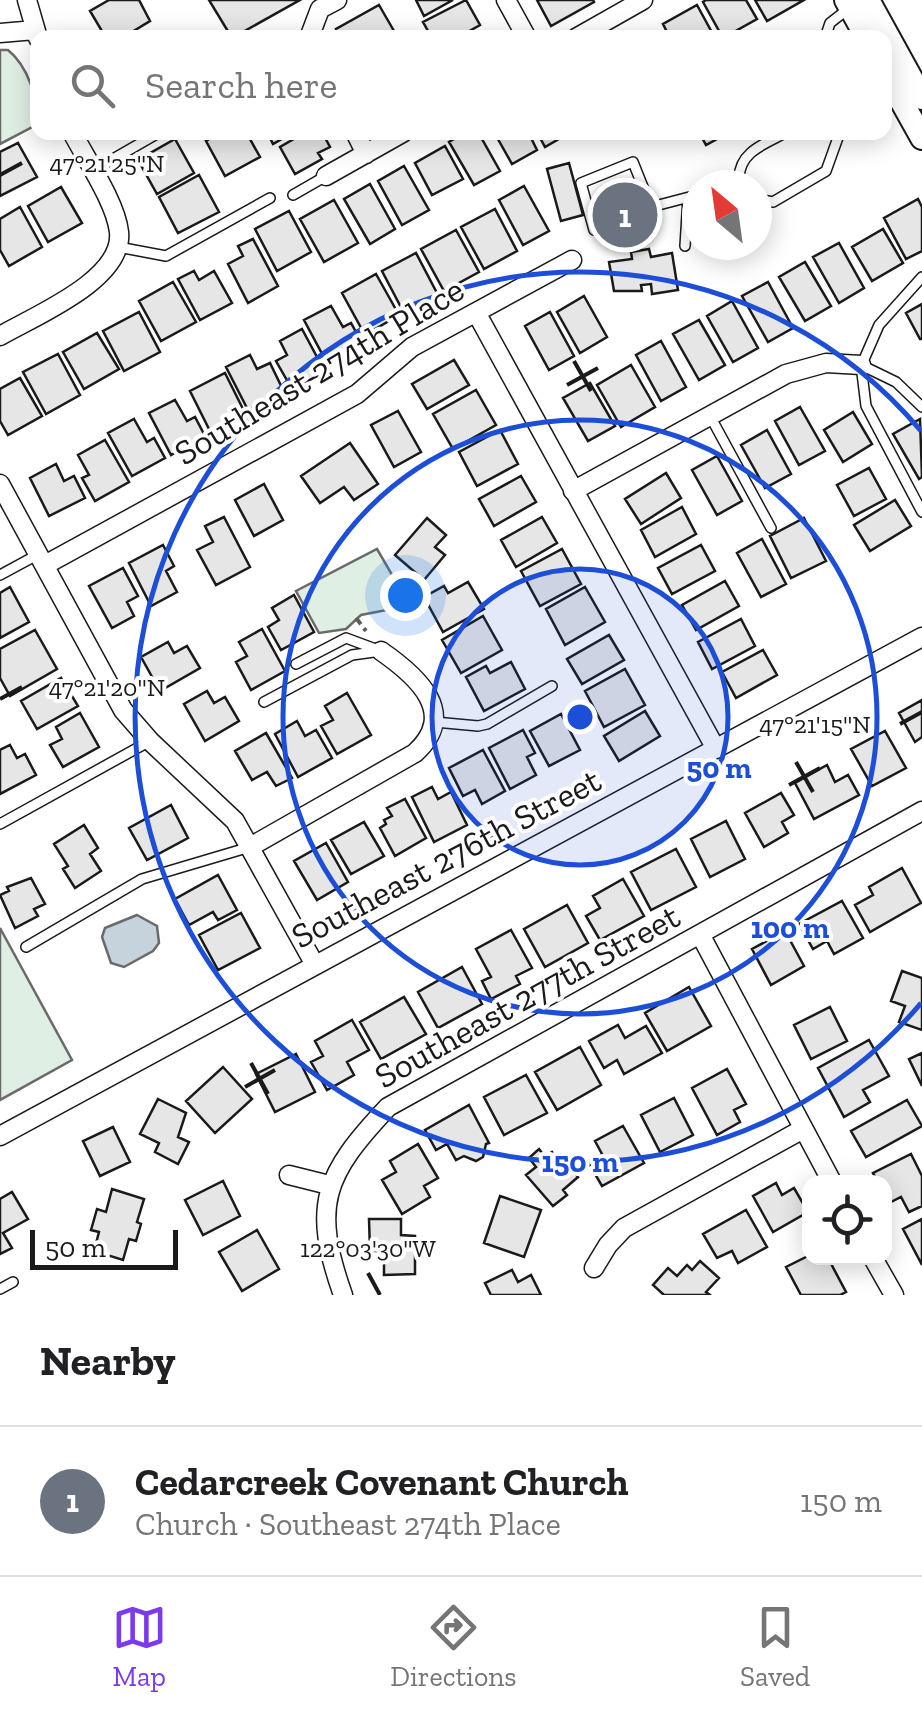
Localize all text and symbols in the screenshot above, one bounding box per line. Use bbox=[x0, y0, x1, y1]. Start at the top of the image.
search box bbox=[30, 30, 892, 140]
icon: search bbox=[65, 58, 120, 113]
text: Search here bbox=[145, 62, 337, 108]
text: 47°21'25"N bbox=[50, 148, 164, 178]
north arrow bbox=[682, 170, 772, 260]
pin: 1 bbox=[592, 178, 658, 252]
street label: Southeast 274th Place bbox=[167, 268, 471, 474]
your location bbox=[380, 570, 431, 621]
text: 47°21'20"N bbox=[49, 672, 165, 702]
centre of rings bbox=[562, 699, 598, 735]
text: 47°21'15"N bbox=[759, 709, 871, 739]
text: 50 m bbox=[687, 750, 751, 786]
street label: Southeast 276th Street bbox=[284, 759, 608, 957]
street label: Southeast 277th Street bbox=[367, 895, 687, 1097]
text: 100 m bbox=[751, 910, 829, 946]
text: 150 m bbox=[542, 1144, 618, 1180]
map controls bbox=[802, 1175, 892, 1265]
button: locate bbox=[802, 1175, 892, 1265]
scale bar bbox=[30, 1225, 178, 1270]
text: 50 m bbox=[45, 1231, 106, 1264]
text: 122°03'30"W bbox=[300, 1233, 437, 1263]
text: Nearby bbox=[40, 1335, 176, 1386]
text: Cedarcreek Covenant Church bbox=[135, 1459, 629, 1505]
text: 1 bbox=[66, 1482, 79, 1520]
text: 150 m bbox=[800, 1482, 882, 1520]
text: Church · Southeast 274th Place bbox=[135, 1505, 561, 1543]
tab: Map bbox=[112, 1600, 167, 1693]
tab: Directions bbox=[390, 1600, 517, 1693]
tab: Saved bbox=[740, 1600, 810, 1693]

